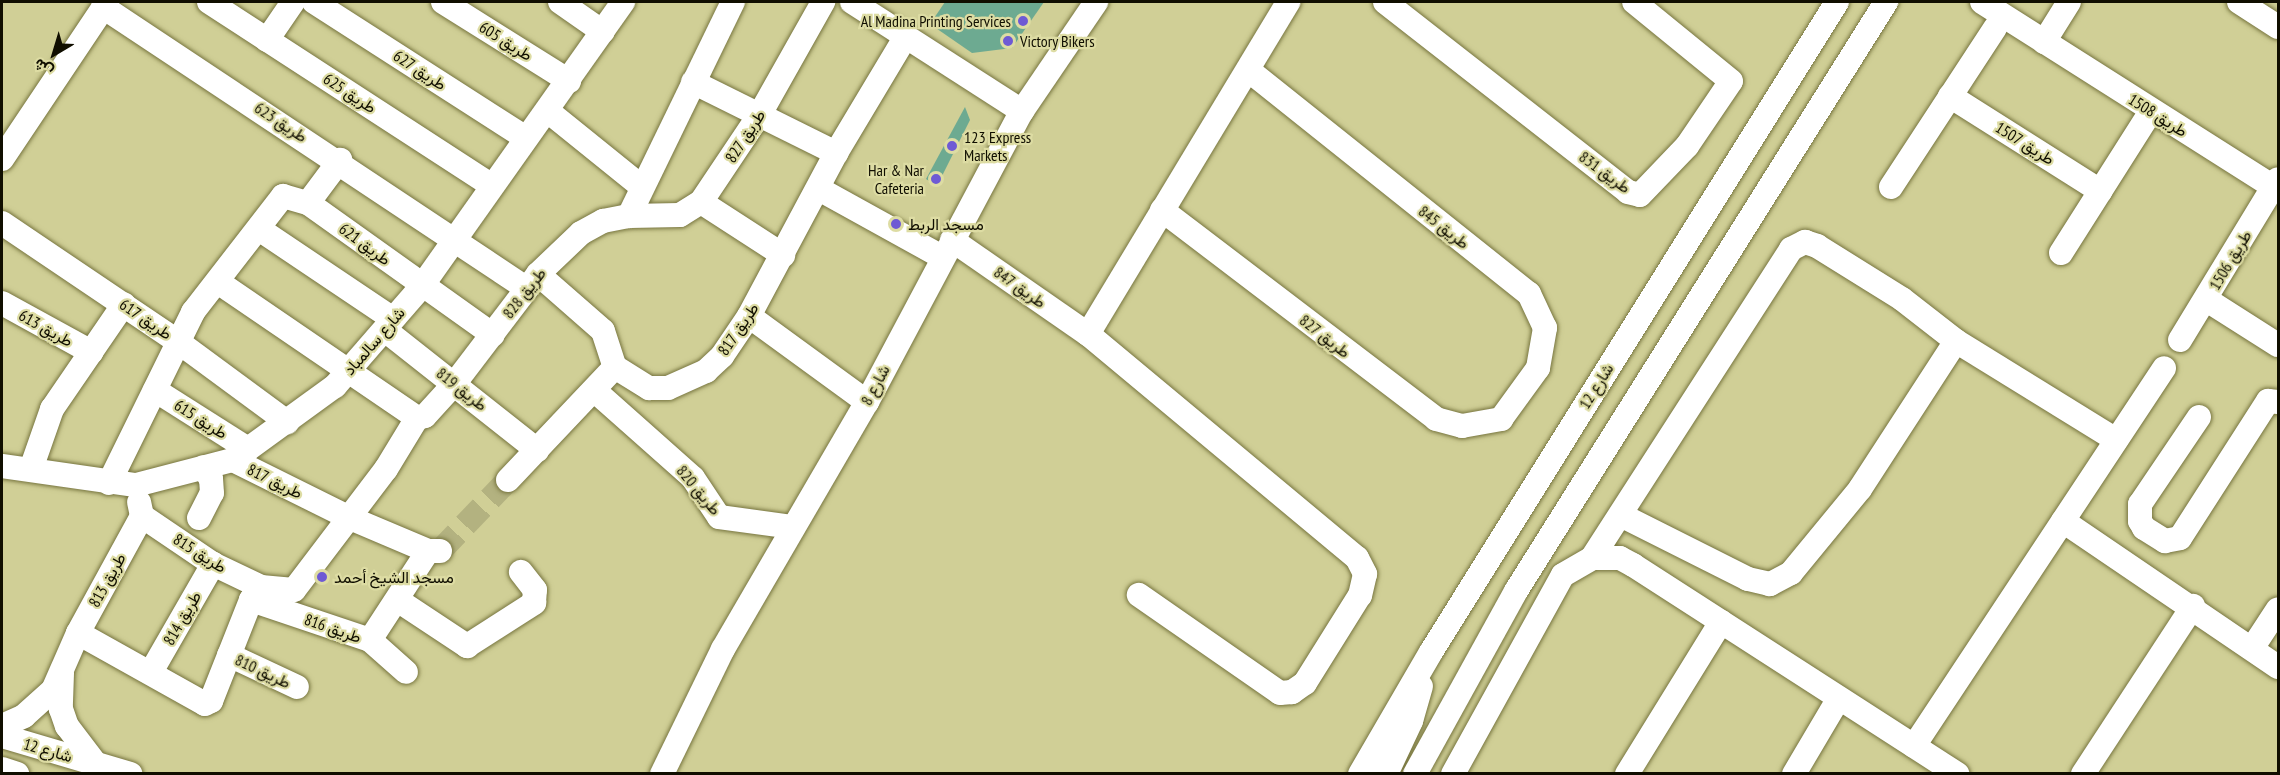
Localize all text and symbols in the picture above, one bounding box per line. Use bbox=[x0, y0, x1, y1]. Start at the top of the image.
place label: Al Madina Printing Services bbox=[861, 11, 1011, 31]
marker: Al Madina Printing Services bbox=[1016, 14, 1030, 28]
street label: طريق 605 bbox=[476, 17, 536, 65]
north arrow bbox=[24, 24, 84, 84]
place label: Victory Bikers bbox=[1020, 31, 1095, 51]
marker: Victory Bikers bbox=[1001, 34, 1015, 48]
street label: طريق 627 bbox=[390, 46, 450, 94]
text: ش bbox=[29, 54, 57, 82]
street label: طريق 625 bbox=[320, 69, 380, 117]
street label: طريق 1508 bbox=[2125, 89, 2191, 141]
street label: طريق 623 bbox=[251, 98, 311, 146]
street label: طريق 827 bbox=[721, 106, 769, 166]
street label: طريق 1507 bbox=[1992, 117, 2058, 169]
place label: 123 Express Markets bbox=[964, 127, 1031, 165]
marker: 123 Express Markets bbox=[945, 139, 959, 153]
street label: طريق 831 bbox=[1576, 147, 1634, 197]
place label: Har & Nar Cafeteria bbox=[868, 160, 924, 198]
marker: Har & Nar Cafeteria bbox=[929, 172, 943, 186]
street label: طريق 845 bbox=[1415, 201, 1473, 253]
place label: مسجد الربط bbox=[908, 214, 984, 234]
marker: مسجد الربط bbox=[889, 217, 903, 231]
street label: طريق 621 bbox=[336, 219, 394, 269]
street label: طريق 1506 bbox=[2205, 227, 2255, 293]
street label: طريق 847 bbox=[990, 262, 1050, 312]
street label: طريق 828 bbox=[498, 264, 550, 322]
street label: طريق 617 bbox=[116, 295, 176, 343]
street label: طريق 817 bbox=[714, 299, 762, 359]
street label: شارع سالمباد bbox=[339, 303, 409, 379]
street label: طريق 613 bbox=[16, 305, 76, 351]
street label: طريق 827 bbox=[1296, 310, 1354, 362]
street label: شارع 12 bbox=[1575, 360, 1617, 412]
street label: شارع 8 bbox=[856, 362, 894, 408]
street label: طريق 819 bbox=[433, 363, 491, 415]
street label: طريق 615 bbox=[171, 395, 231, 443]
street label: طريق 817 bbox=[244, 459, 306, 503]
street label: طريق 820 bbox=[673, 461, 725, 519]
street label: طريق 815 bbox=[170, 529, 230, 577]
street label: طريق 813 bbox=[84, 550, 130, 610]
place label: مسجد الشيخ أحمد bbox=[334, 567, 454, 587]
marker: مسجد الشيخ أحمد bbox=[315, 570, 329, 584]
street label: طريق 814 bbox=[159, 588, 205, 648]
street label: طريق 816 bbox=[302, 609, 364, 647]
street label: طريق 810 bbox=[232, 650, 294, 692]
street label: شارع 12 bbox=[21, 734, 75, 766]

